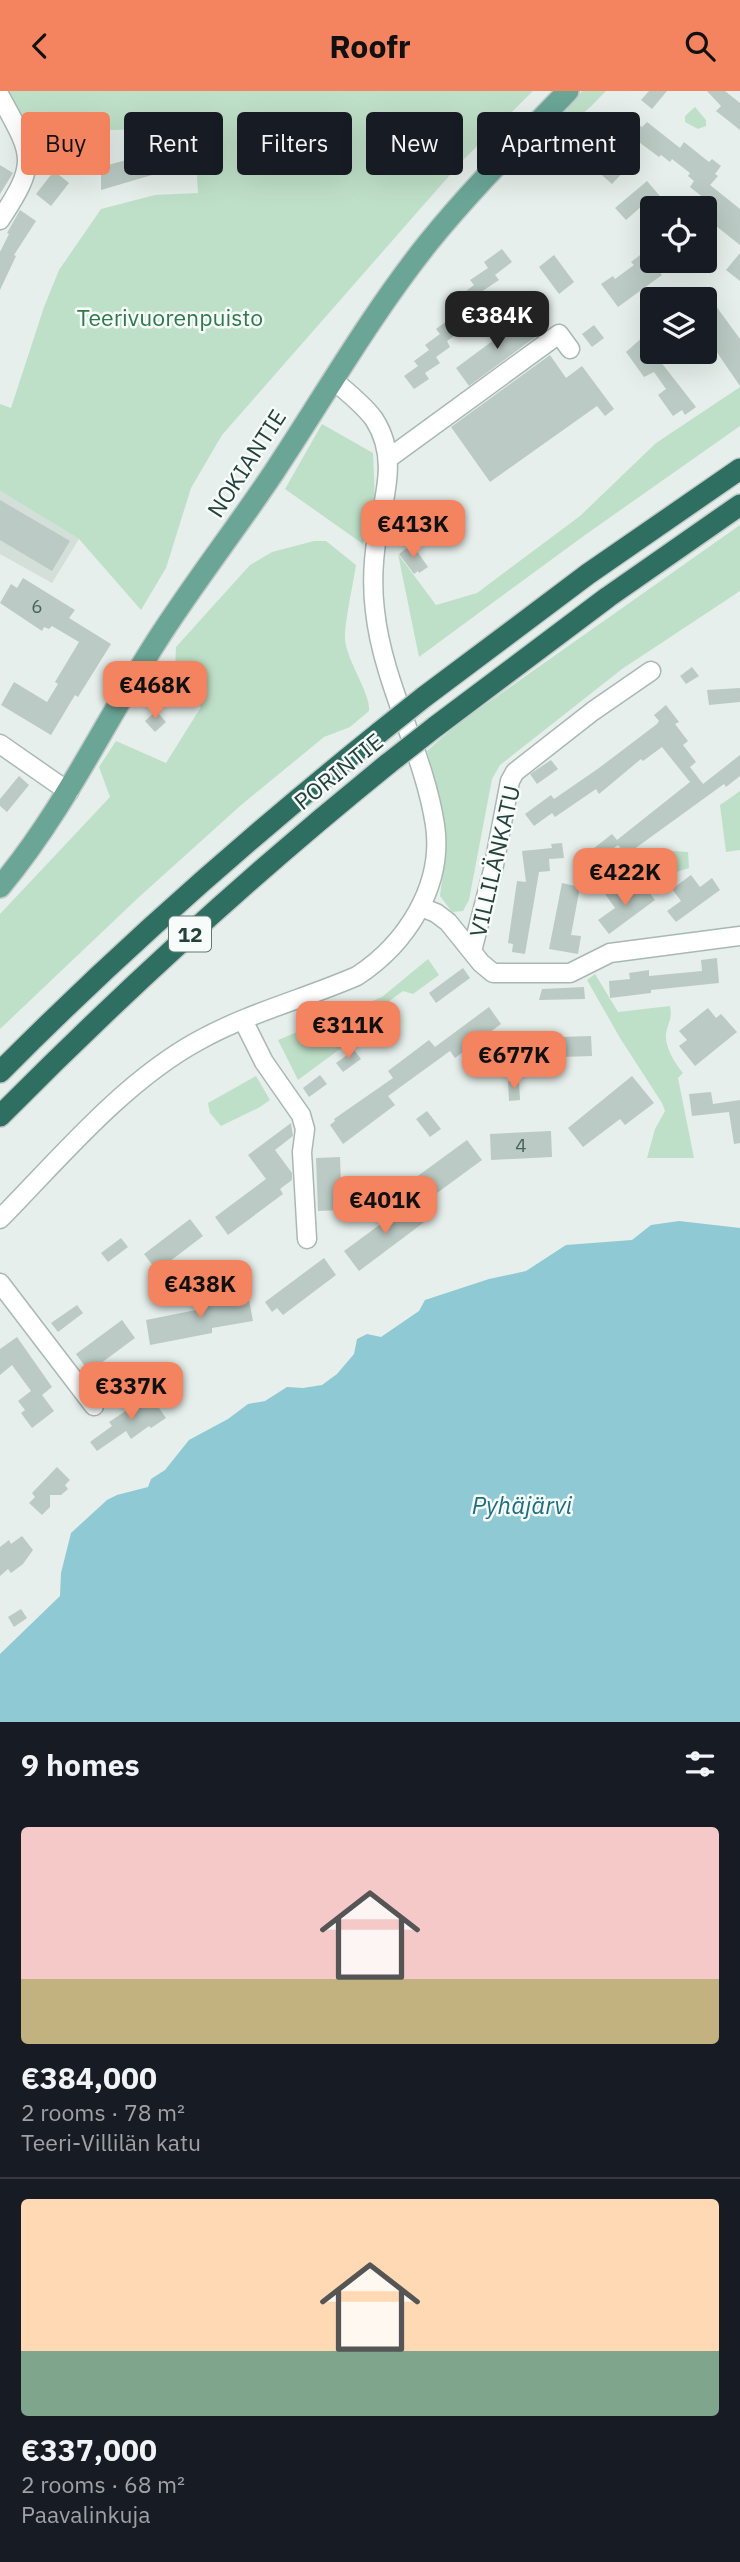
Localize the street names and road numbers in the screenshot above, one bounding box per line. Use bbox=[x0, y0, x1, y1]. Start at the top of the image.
street label: NOKIANTIE bbox=[200, 403, 292, 523]
street label: PORINTIE bbox=[287, 726, 389, 816]
street label: VILLILÄNKATU bbox=[462, 782, 526, 940]
road number: 12 bbox=[169, 917, 211, 951]

